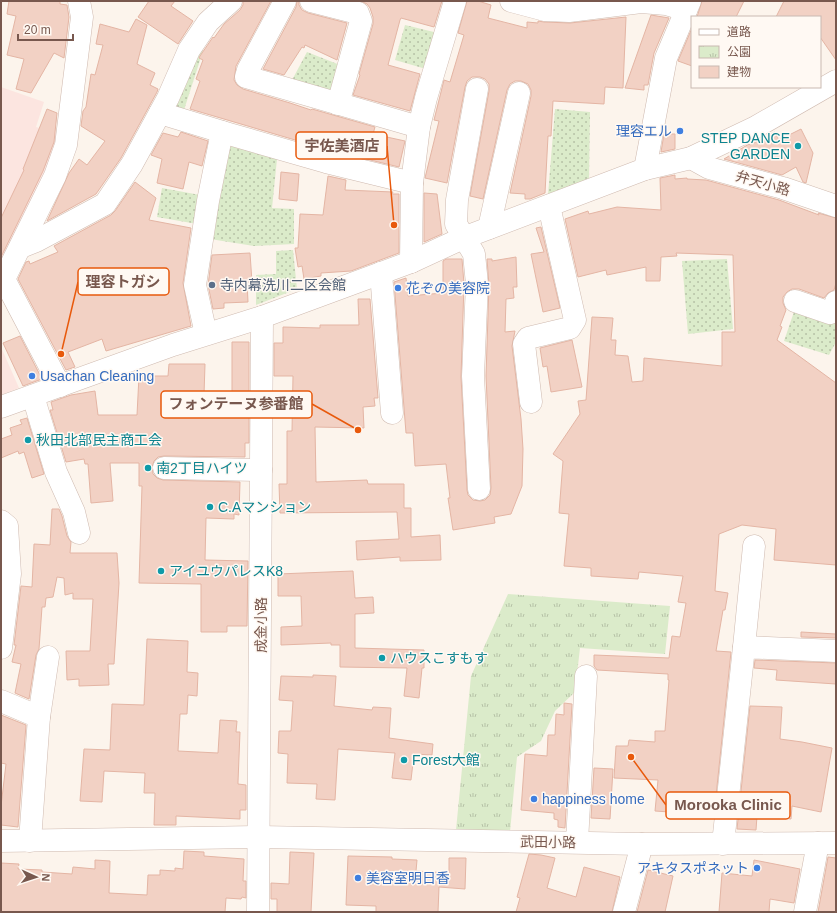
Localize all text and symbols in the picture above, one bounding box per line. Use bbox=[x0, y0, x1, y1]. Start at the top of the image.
scale bar bbox=[18, 16, 73, 42]
legend bbox=[691, 16, 821, 88]
text: 20 m bbox=[24, 23, 51, 37]
text: 道路 bbox=[727, 25, 751, 39]
text: 公園 bbox=[727, 45, 751, 59]
text: 建物 bbox=[727, 65, 751, 79]
place label: 理容エル bbox=[616, 123, 672, 139]
marker: 理容エル bbox=[675, 126, 685, 136]
place label: STEP DANCE GARDEN bbox=[701, 130, 790, 162]
callout: 宇佐美酒店 bbox=[296, 132, 387, 159]
text: 宇佐美酒店 bbox=[304, 137, 380, 154]
marker: STEP DANCE GARDEN bbox=[793, 141, 803, 151]
street label: 弁天小路 bbox=[734, 168, 792, 198]
callout: 理容トガシ bbox=[78, 268, 169, 295]
text: 理容トガシ bbox=[85, 273, 161, 290]
place label: 寺内幕洗川二区会館 bbox=[220, 277, 346, 293]
marker: 寺内幕洗川二区会館 bbox=[207, 280, 217, 290]
place label: 花ぞの美容院 bbox=[406, 280, 490, 296]
marker: 花ぞの美容院 bbox=[393, 283, 403, 293]
place label: Usachan Cleaning bbox=[40, 368, 154, 384]
marker: Usachan Cleaning bbox=[27, 371, 37, 381]
callout: フォンテーヌ参番館 bbox=[161, 391, 312, 418]
text: フォンテーヌ参番館 bbox=[168, 395, 304, 412]
place label: 秋田北部民主商工会 bbox=[36, 432, 162, 448]
marker: 秋田北部民主商工会 bbox=[23, 435, 33, 445]
place label: 南2丁目ハイツ bbox=[156, 460, 248, 476]
marker: 南2丁目ハイツ bbox=[143, 463, 153, 473]
place label: C.Aマンション bbox=[218, 499, 311, 515]
marker: C.Aマンション bbox=[205, 502, 215, 512]
place label: アイユウパレスK8 bbox=[169, 563, 283, 579]
marker: アイユウパレスK8 bbox=[156, 566, 166, 576]
street label: 成金小路 bbox=[253, 597, 269, 653]
place label: ハウスこすもす bbox=[390, 650, 488, 666]
marker: ハウスこすもす bbox=[377, 653, 387, 663]
place label: Forest大館 bbox=[412, 752, 480, 768]
marker: Forest大館 bbox=[399, 755, 409, 765]
place label: happiness home bbox=[542, 791, 645, 807]
callout: Morooka Clinic bbox=[666, 792, 790, 819]
marker: happiness home bbox=[529, 794, 539, 804]
text: Morooka Clinic bbox=[674, 796, 782, 813]
street label: 武田小路 bbox=[520, 834, 576, 850]
north arrow bbox=[16, 857, 56, 897]
place label: アキタスポネット bbox=[637, 860, 749, 876]
marker: アキタスポネット bbox=[752, 863, 762, 873]
place label: 美容室明日香 bbox=[366, 870, 450, 886]
text: N bbox=[40, 873, 52, 882]
marker: 美容室明日香 bbox=[353, 873, 363, 883]

